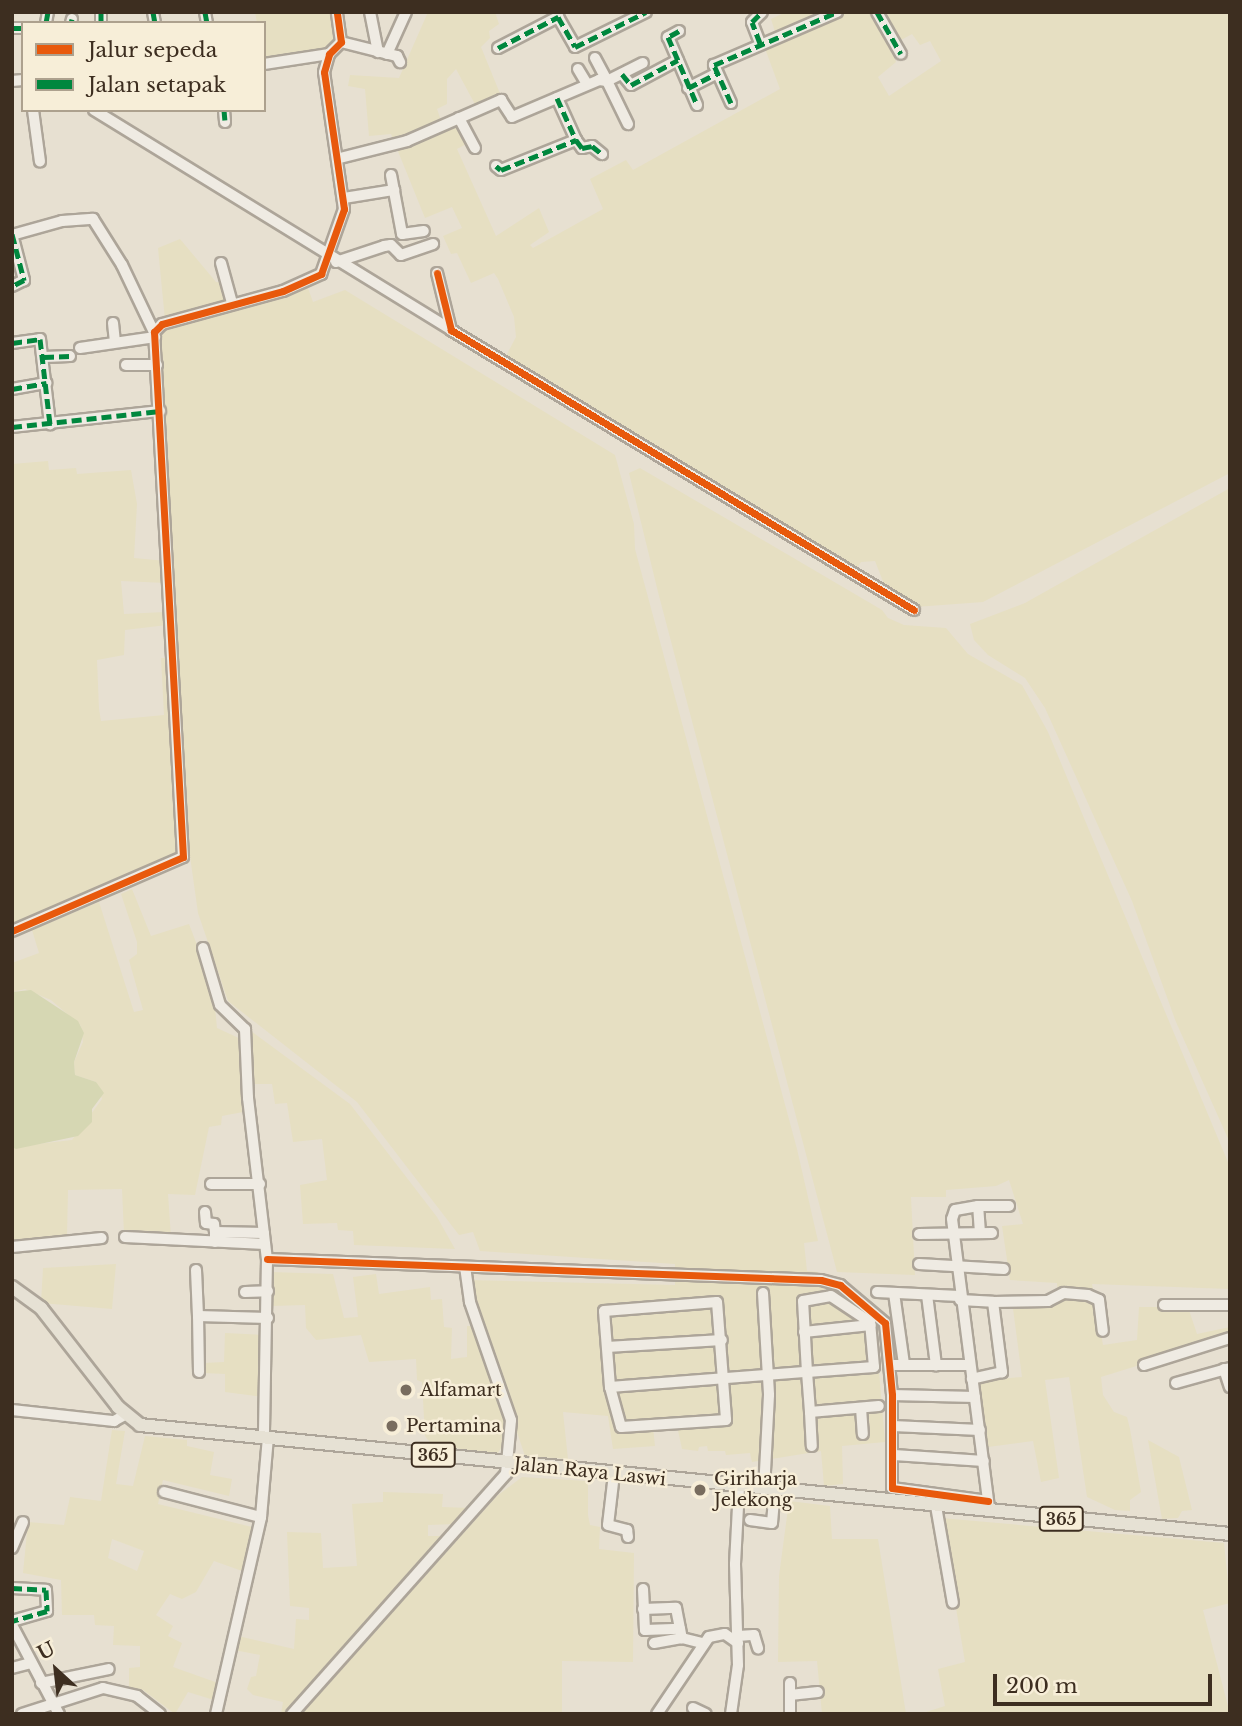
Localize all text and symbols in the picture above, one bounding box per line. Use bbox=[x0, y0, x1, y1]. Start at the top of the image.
legend bbox=[21, 21, 266, 112]
text: Jalur sepeda bbox=[88, 37, 217, 63]
text: Jalan setapak bbox=[88, 72, 226, 98]
place label: Alfamart bbox=[420, 1379, 502, 1401]
marker: Alfamart bbox=[398, 1382, 414, 1398]
place label: Pertamina bbox=[406, 1415, 501, 1437]
marker: Pertamina bbox=[384, 1418, 400, 1434]
road number: 365 bbox=[410, 1442, 456, 1468]
street label: Jalan Raya Laswi bbox=[513, 1453, 667, 1491]
place label: Giriharja Jelekong bbox=[714, 1469, 797, 1512]
marker: Giriharja Jelekong bbox=[692, 1482, 708, 1498]
road number: 365 bbox=[1038, 1506, 1084, 1532]
north arrow bbox=[21, 1635, 91, 1705]
text: U bbox=[34, 1637, 59, 1665]
scale bar bbox=[997, 1660, 1216, 1704]
text: 200 m bbox=[1006, 1673, 1077, 1699]

